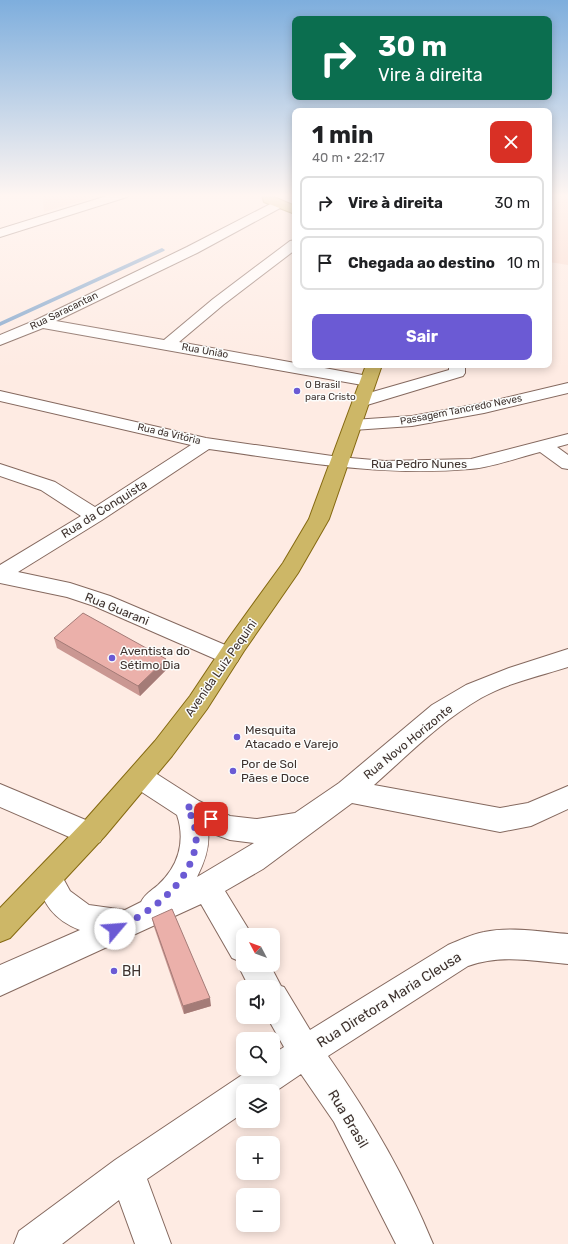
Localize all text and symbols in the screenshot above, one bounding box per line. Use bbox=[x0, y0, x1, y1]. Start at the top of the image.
text: 30 m bbox=[378, 30, 447, 63]
icon: right bbox=[312, 32, 364, 84]
text: Vire à direita bbox=[378, 64, 483, 86]
text: 1 min bbox=[312, 121, 373, 149]
button: close bbox=[490, 121, 532, 163]
text: 40 m · 22:17 bbox=[312, 150, 385, 165]
icon: right bbox=[314, 192, 336, 214]
text: Vire à direita bbox=[348, 194, 443, 212]
text: 30 m bbox=[494, 194, 530, 212]
icon: arrive bbox=[314, 252, 336, 274]
text: Chegada ao destino bbox=[348, 254, 495, 272]
text: 10 m bbox=[507, 254, 540, 272]
street label: Rua Saracantan bbox=[28, 289, 100, 333]
button: Sair bbox=[312, 314, 532, 360]
street label: Rua União bbox=[181, 341, 230, 361]
place label: O Brasil para Cristo bbox=[305, 379, 356, 403]
marker: O Brasil para Cristo bbox=[292, 386, 302, 396]
street label: Passagem Tancredo Neves bbox=[399, 392, 523, 428]
street label: Rua da Vitória bbox=[136, 421, 202, 447]
street label: Rua Pedro Nunes bbox=[371, 457, 467, 471]
street label: Rua da Conquista bbox=[59, 477, 149, 541]
street label: Rua Guarani bbox=[83, 590, 151, 628]
street label: Avenida Luiz Pequini bbox=[182, 617, 260, 719]
place label: Aventista do Sétimo Dia bbox=[120, 644, 190, 672]
marker: Aventista do Sétimo Dia bbox=[107, 653, 117, 663]
street label: Rua Novo Horizonte bbox=[361, 702, 455, 782]
place label: Mesquita Atacado e Varejo bbox=[245, 723, 339, 751]
marker: Mesquita Atacado e Varejo bbox=[232, 732, 242, 742]
place label: Por de Sol Pães e Doce bbox=[241, 757, 309, 785]
marker: Por de Sol Pães e Doce bbox=[228, 766, 238, 776]
pin bbox=[194, 802, 228, 836]
icon: arrive bbox=[200, 808, 222, 830]
position arrow bbox=[94, 908, 136, 950]
north arrow bbox=[236, 928, 280, 972]
map controls bbox=[236, 928, 280, 1232]
street label: Rua Diretora Maria Cleusa bbox=[314, 948, 464, 1052]
place label: BH bbox=[122, 963, 141, 980]
marker: BH bbox=[109, 966, 119, 976]
button: sound bbox=[236, 980, 280, 1024]
button: search bbox=[236, 1032, 280, 1076]
button: layers bbox=[236, 1084, 280, 1128]
street label: Rua Brasil bbox=[324, 1087, 372, 1151]
button: + bbox=[236, 1136, 280, 1180]
button: − bbox=[236, 1188, 280, 1232]

